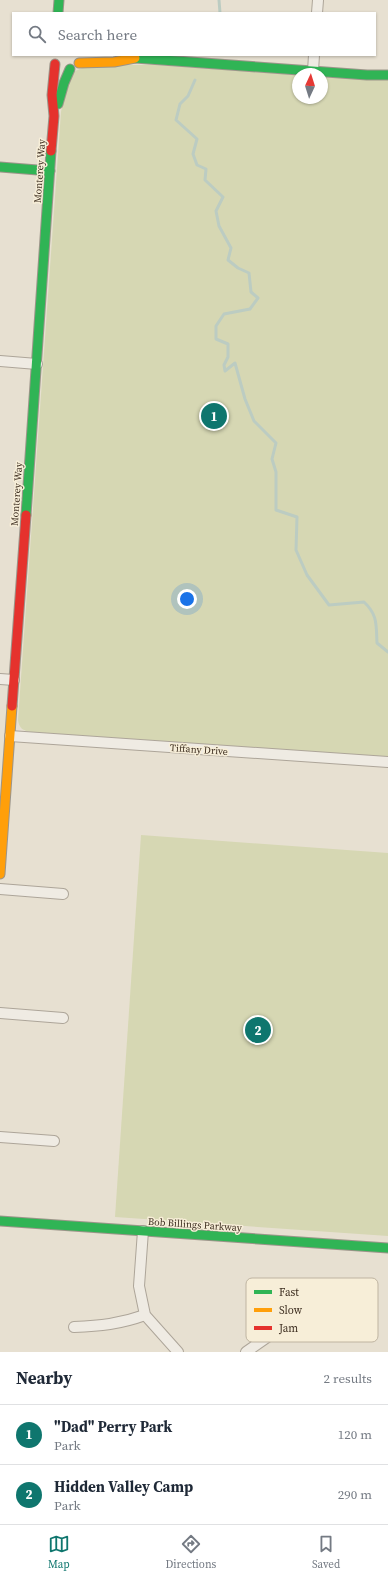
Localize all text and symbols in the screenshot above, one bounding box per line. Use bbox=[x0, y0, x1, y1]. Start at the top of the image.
search box bbox=[12, 12, 376, 56]
icon: search bbox=[26, 23, 48, 45]
text: Search here bbox=[58, 24, 137, 45]
north arrow bbox=[292, 68, 328, 104]
street label: Monterey Way bbox=[31, 138, 48, 203]
pin: 1 bbox=[201, 401, 227, 431]
street label: Monterey Way bbox=[8, 461, 25, 526]
your location bbox=[177, 589, 197, 609]
street label: Tiffany Drive bbox=[170, 741, 228, 758]
pin: 2 bbox=[245, 1015, 271, 1045]
street label: Bob Billings Parkway bbox=[148, 1215, 243, 1234]
legend bbox=[246, 1278, 378, 1342]
text: Fast bbox=[279, 1285, 299, 1300]
text: Slow bbox=[279, 1303, 303, 1318]
text: Jam bbox=[278, 1321, 298, 1336]
text: Nearby bbox=[16, 1366, 72, 1390]
text: 2 results bbox=[324, 1370, 372, 1387]
text: "Dad" Perry Park bbox=[54, 1416, 172, 1437]
text: 1 bbox=[25, 1426, 33, 1443]
text: 120 m bbox=[338, 1426, 372, 1443]
text: Park bbox=[54, 1437, 81, 1454]
text: Hidden Valley Camp bbox=[54, 1476, 193, 1497]
text: 2 bbox=[25, 1486, 33, 1503]
text: 290 m bbox=[338, 1486, 372, 1503]
text: Park bbox=[54, 1497, 81, 1514]
tab: Map bbox=[48, 1533, 70, 1572]
tab: Directions bbox=[165, 1533, 216, 1572]
tab: Saved bbox=[312, 1533, 340, 1572]

